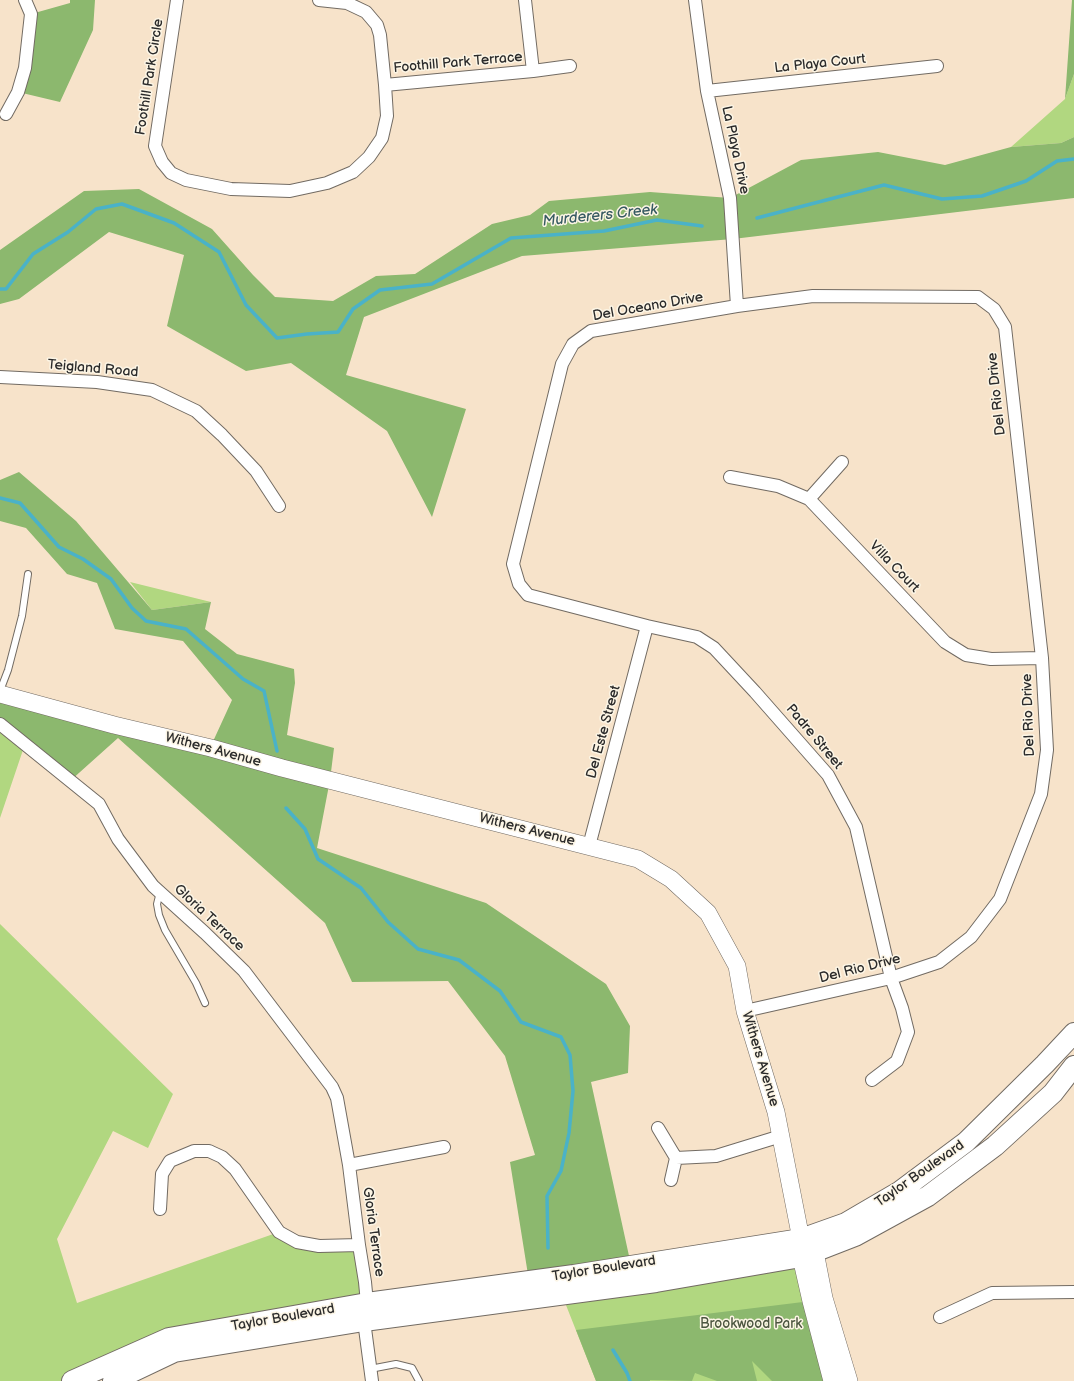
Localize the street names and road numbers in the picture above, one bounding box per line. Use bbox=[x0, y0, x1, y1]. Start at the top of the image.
street label: Foothill Park Circle bbox=[133, 18, 167, 136]
street label: Foothill Park Terrace bbox=[393, 49, 523, 77]
street label: La Playa Court bbox=[773, 51, 867, 77]
street label: La Playa Drive bbox=[717, 104, 753, 196]
street label: Del Oceano Drive bbox=[591, 289, 705, 325]
street label: Del Rio Drive bbox=[984, 352, 1010, 436]
street label: Teigland Road bbox=[47, 357, 139, 381]
street label: Villa Court bbox=[865, 538, 923, 596]
street label: Del Rio Drive bbox=[1019, 673, 1039, 757]
street label: Del Este Street bbox=[583, 684, 625, 780]
street label: Padre Street bbox=[782, 701, 846, 773]
street label: Withers Avenue bbox=[163, 729, 263, 771]
street label: Withers Avenue bbox=[477, 810, 577, 850]
street label: Gloria Terrace bbox=[170, 881, 248, 955]
street label: Del Rio Drive bbox=[818, 951, 902, 987]
street label: Withers Avenue bbox=[738, 1009, 782, 1109]
street label: Taylor Boulevard bbox=[872, 1137, 968, 1211]
street label: Gloria Terrace bbox=[358, 1186, 388, 1278]
street label: Taylor Boulevard bbox=[551, 1253, 657, 1285]
street label: Taylor Boulevard bbox=[230, 1301, 336, 1335]

